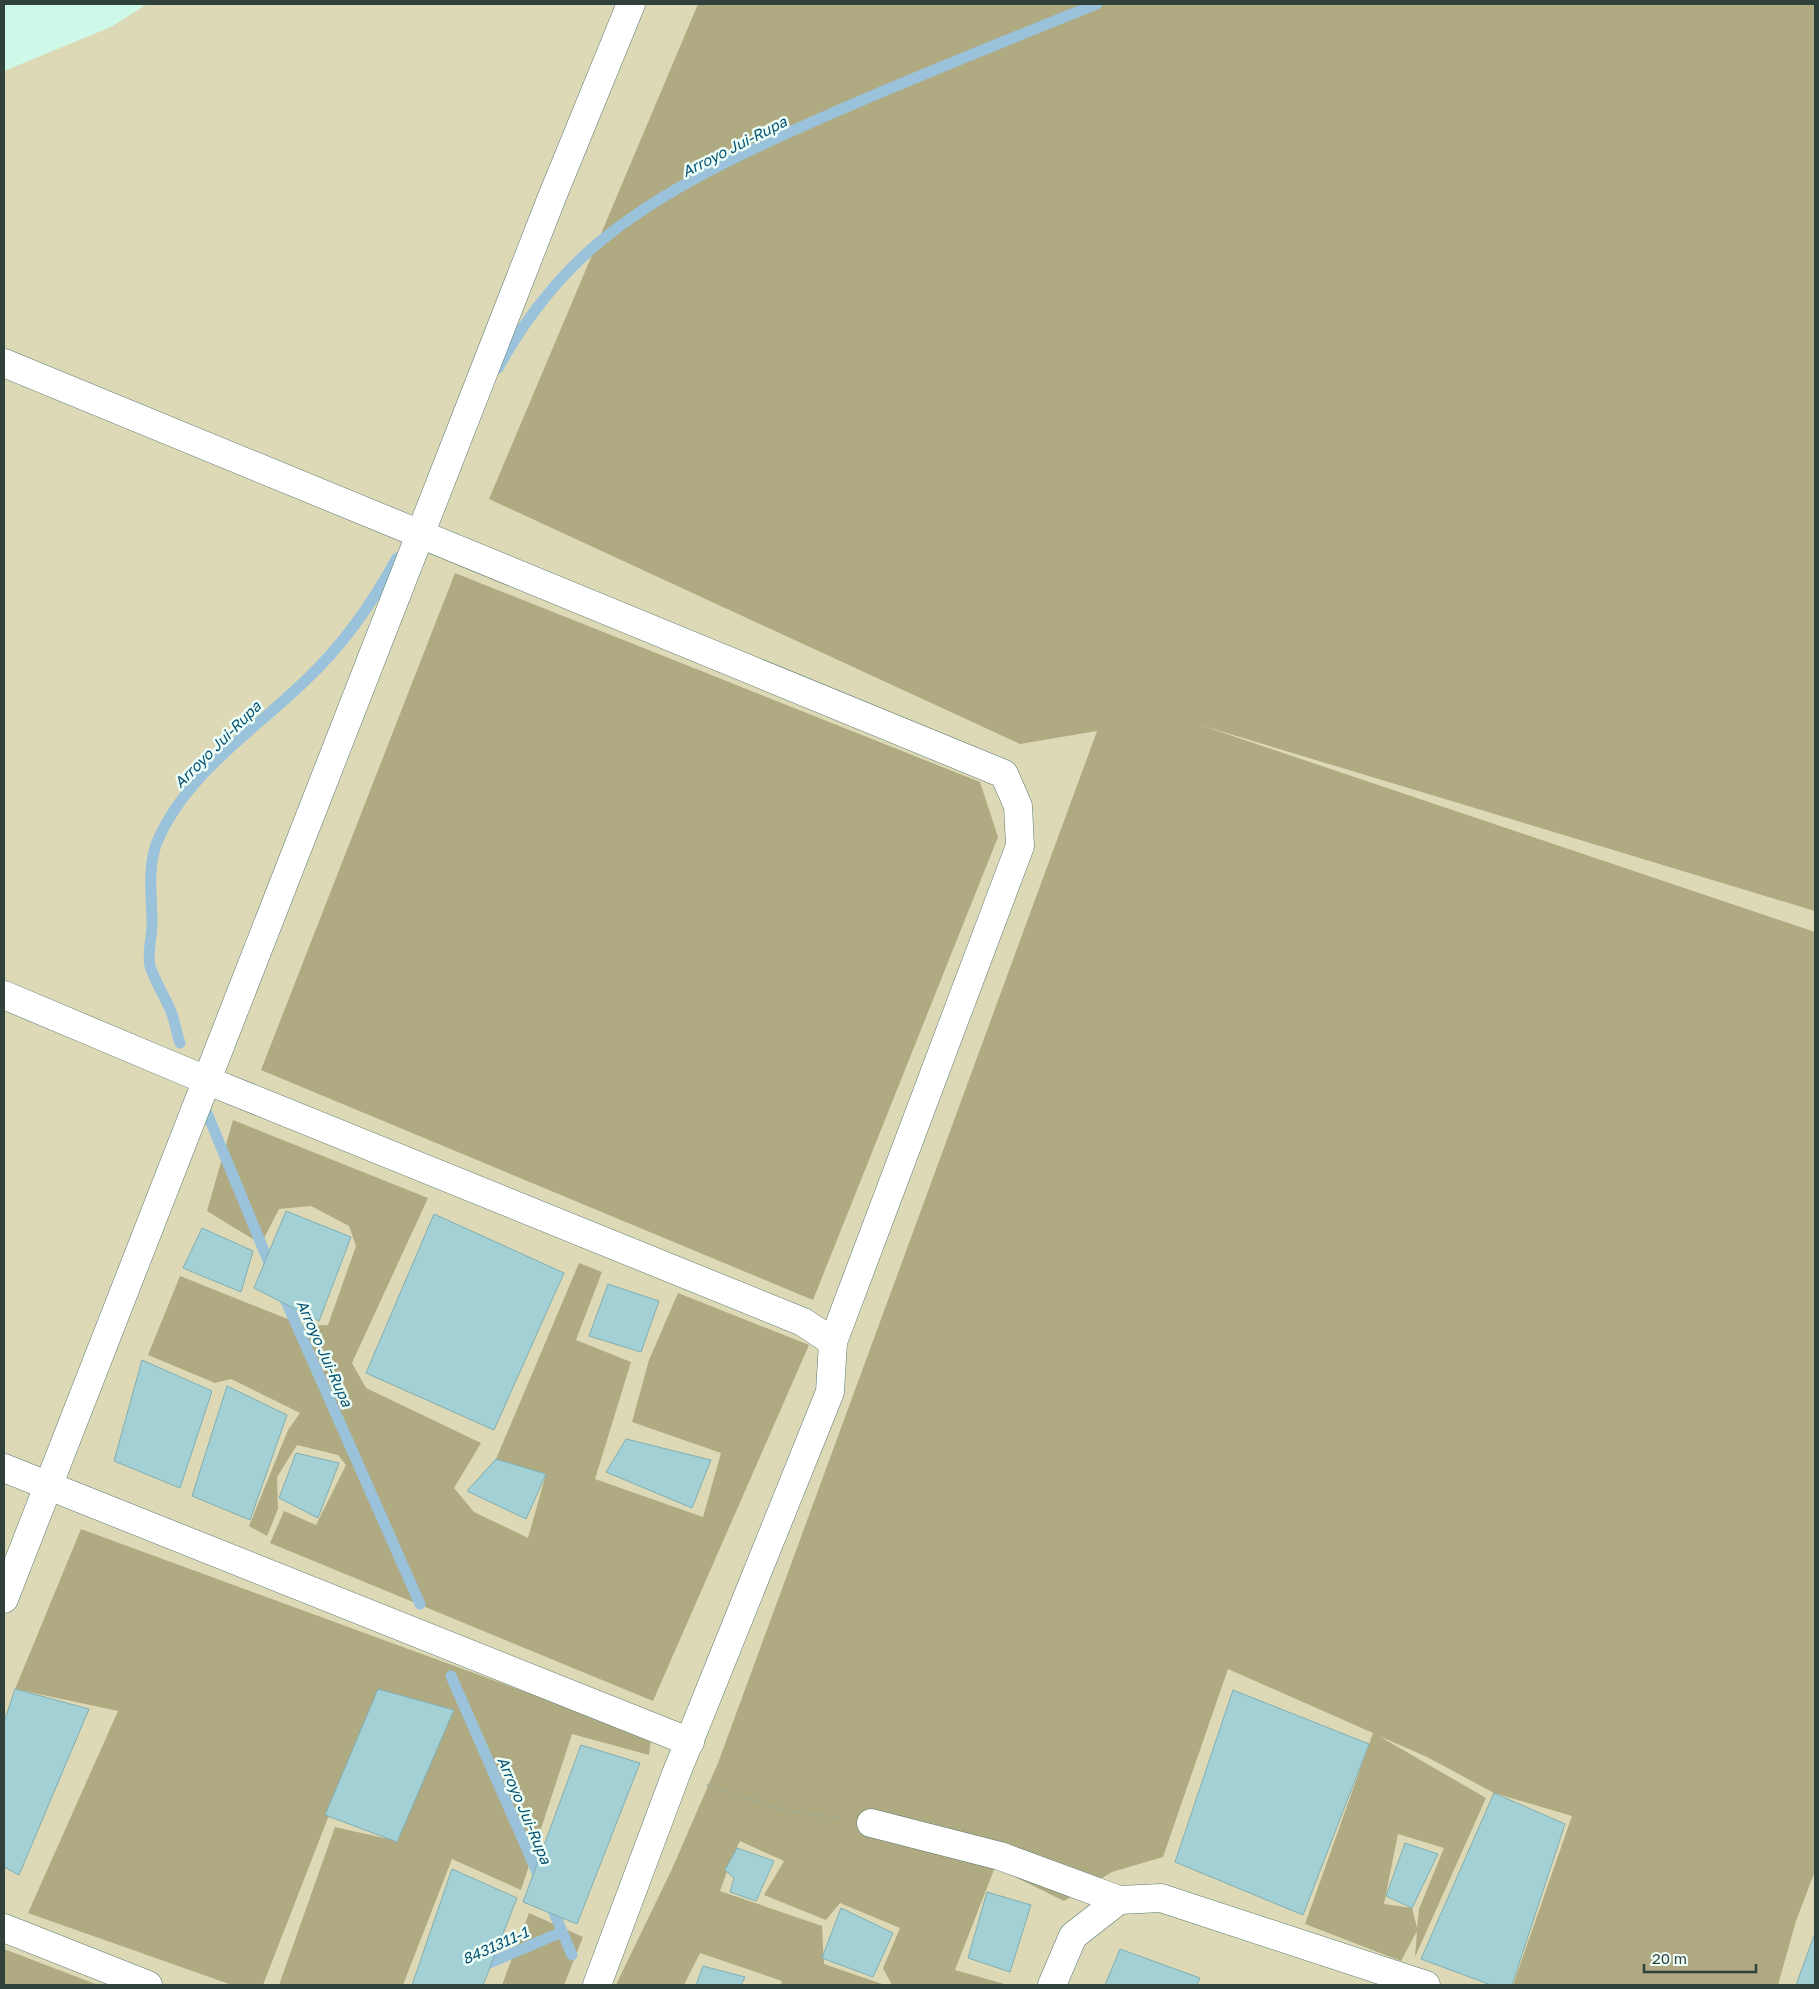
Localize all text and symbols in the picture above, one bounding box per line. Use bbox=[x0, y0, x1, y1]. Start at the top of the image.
water label: Arroyo Jui-Rupa bbox=[679, 112, 790, 181]
water label: Arroyo Jui-Rupa bbox=[170, 697, 265, 792]
water label: Arroyo Jui-Rupa bbox=[292, 1297, 357, 1410]
water label: Arroyo Jui-Rupa bbox=[493, 1754, 556, 1867]
water label: 8431311-1 bbox=[459, 1922, 532, 1968]
scale bar bbox=[1644, 1942, 1756, 1974]
text: 20 m bbox=[1652, 1949, 1687, 1967]

